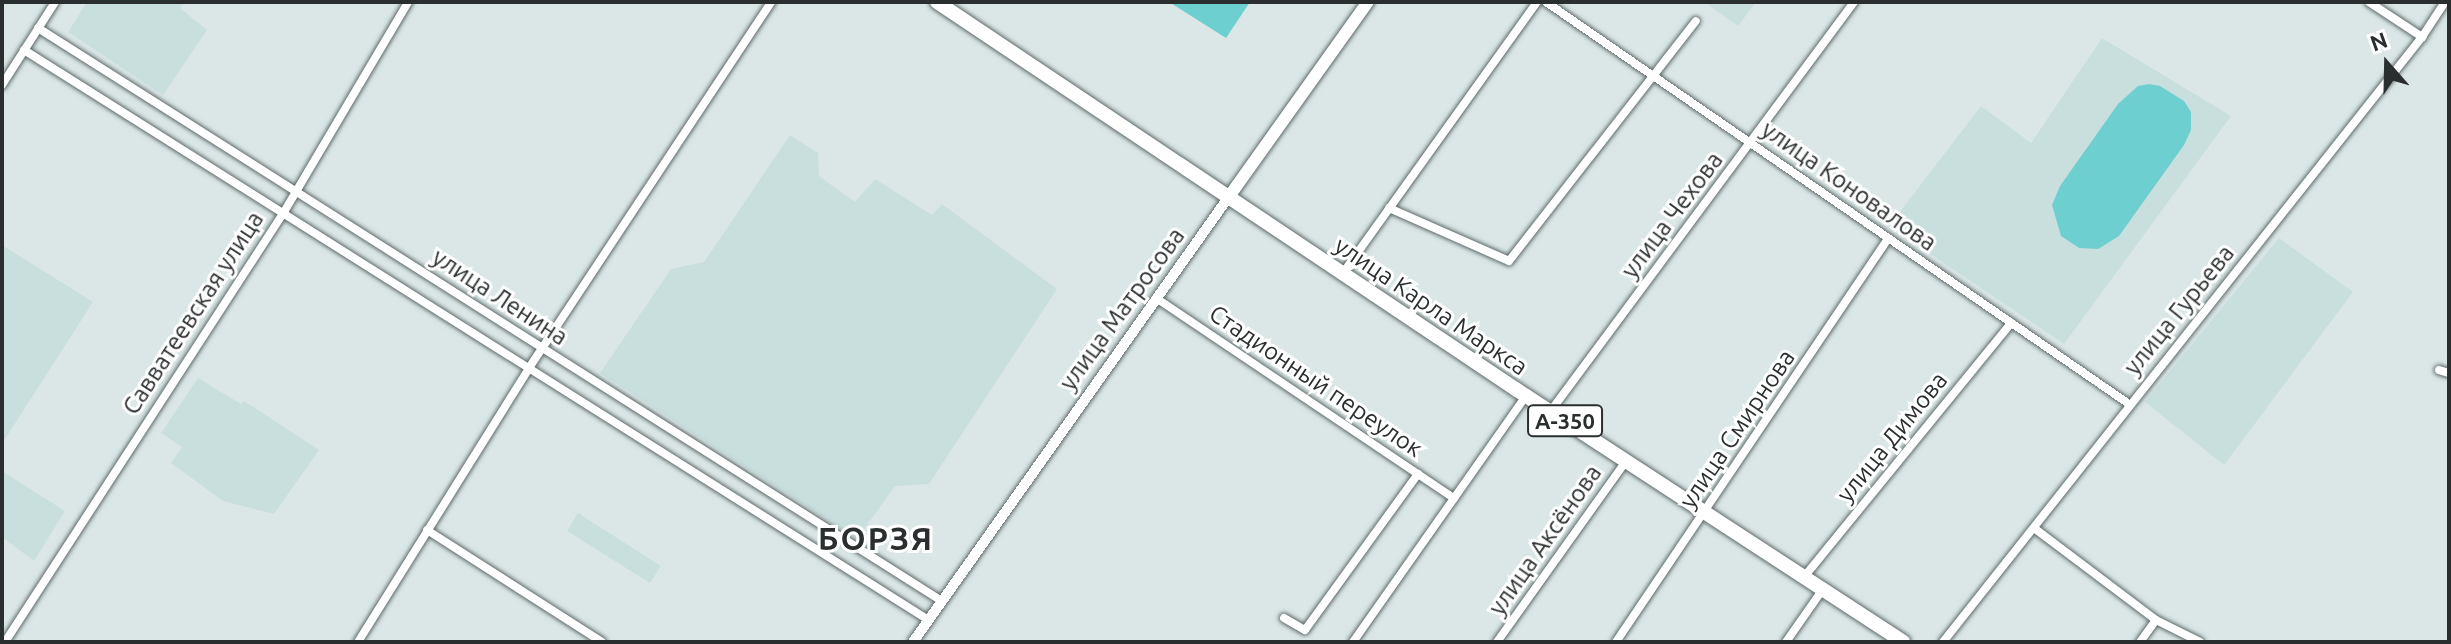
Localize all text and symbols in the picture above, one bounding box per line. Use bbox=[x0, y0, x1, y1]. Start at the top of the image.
north arrow bbox=[2347, 24, 2427, 104]
text: N bbox=[2367, 26, 2391, 56]
street label: улица Коновалова bbox=[1756, 115, 1942, 257]
street label: улица Чехова bbox=[1615, 146, 1729, 284]
street label: Савватеевская улица bbox=[117, 206, 269, 420]
street label: улица Матросова bbox=[1053, 222, 1191, 396]
street label: улица Карла Маркса bbox=[1329, 231, 1533, 381]
street label: улица Гурьева bbox=[2118, 239, 2240, 381]
street label: улица Ленина bbox=[427, 243, 573, 351]
street label: Стадионный переулок bbox=[1204, 299, 1428, 463]
street label: улица Смирнова bbox=[1673, 344, 1801, 514]
street label: улица Димова bbox=[1831, 366, 1953, 508]
road number: А-350 bbox=[1527, 403, 1603, 439]
street label: улица Аксёнова bbox=[1482, 459, 1608, 621]
district label: БОРЗЯ bbox=[818, 519, 934, 557]

